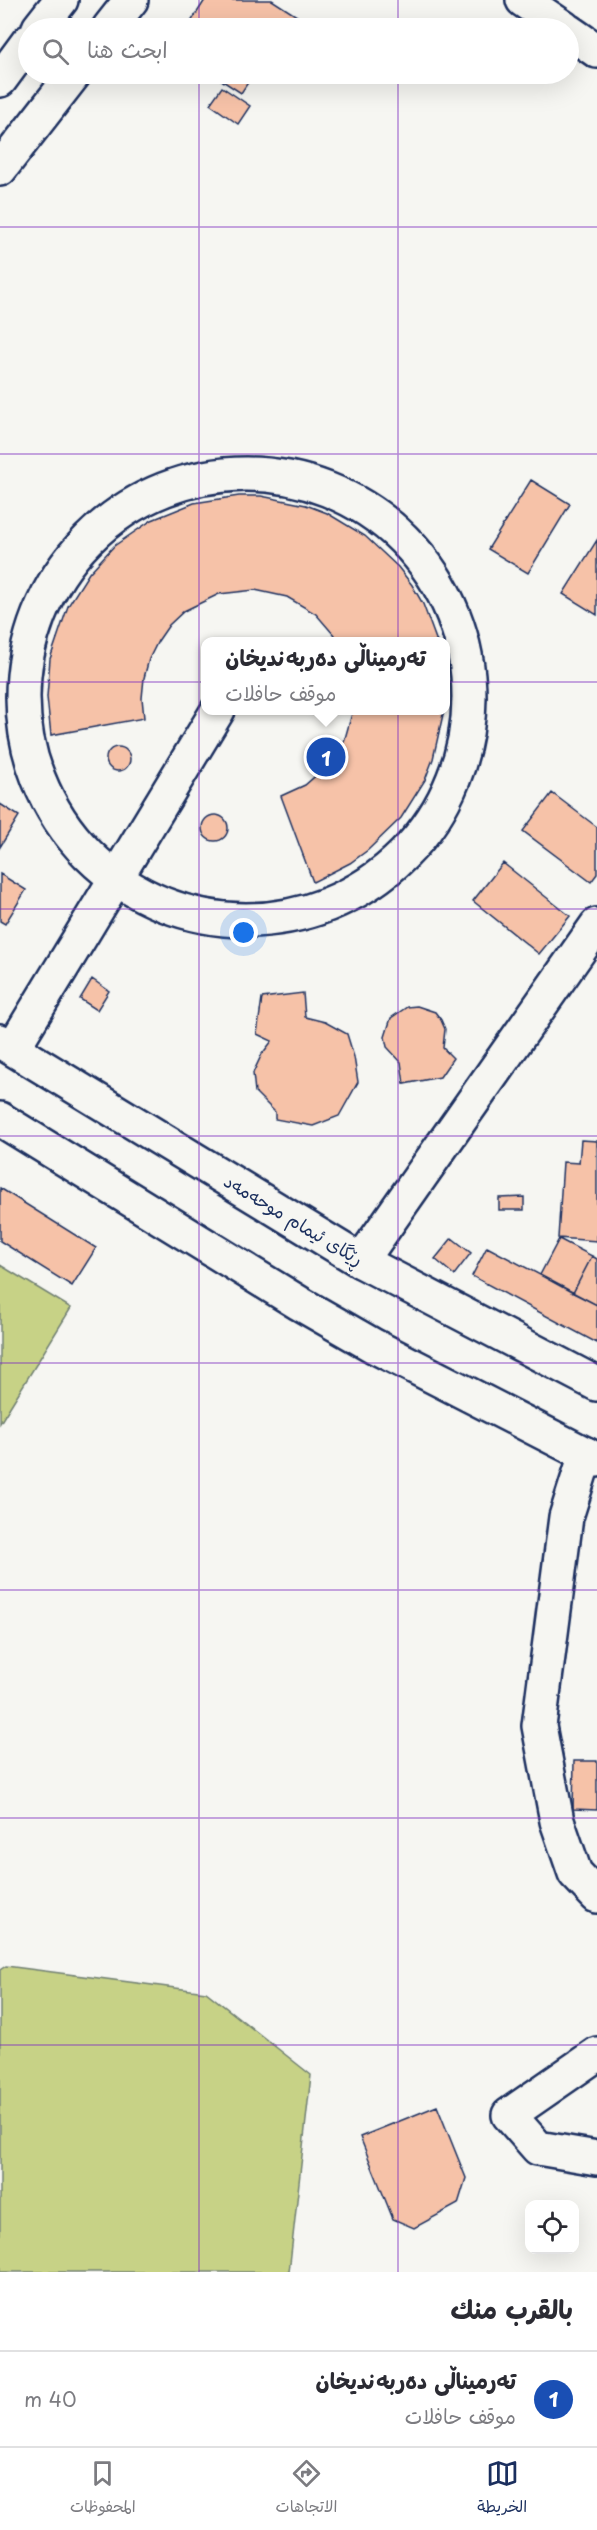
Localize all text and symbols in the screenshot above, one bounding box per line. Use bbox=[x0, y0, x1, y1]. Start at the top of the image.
search box bbox=[18, 18, 579, 84]
text: ابحث هنا bbox=[87, 32, 168, 65]
icon: search bbox=[39, 35, 72, 68]
popup bbox=[201, 637, 450, 715]
text: تەرمیناڵی دەربەندیخان bbox=[225, 640, 426, 673]
text: موقف حافلات bbox=[225, 678, 336, 708]
pin: 1 bbox=[306, 734, 346, 780]
your location bbox=[229, 918, 258, 947]
street label: ڕێگای ئیمام موحەمەد bbox=[218, 1167, 369, 1274]
map controls bbox=[525, 2200, 579, 2254]
button: locate bbox=[525, 2200, 579, 2254]
text: بالقرب منك bbox=[451, 2289, 573, 2328]
text: تەرمیناڵی دەربەندیخان bbox=[315, 2363, 516, 2396]
text: 40 m bbox=[24, 2384, 77, 2414]
text: 1 bbox=[549, 2384, 558, 2414]
text: موقف حافلات bbox=[405, 2401, 516, 2431]
tab: المحفوظات bbox=[70, 2457, 136, 2521]
tab: الاتجاهات bbox=[276, 2457, 337, 2521]
tab: الخريطة bbox=[477, 2457, 527, 2521]

